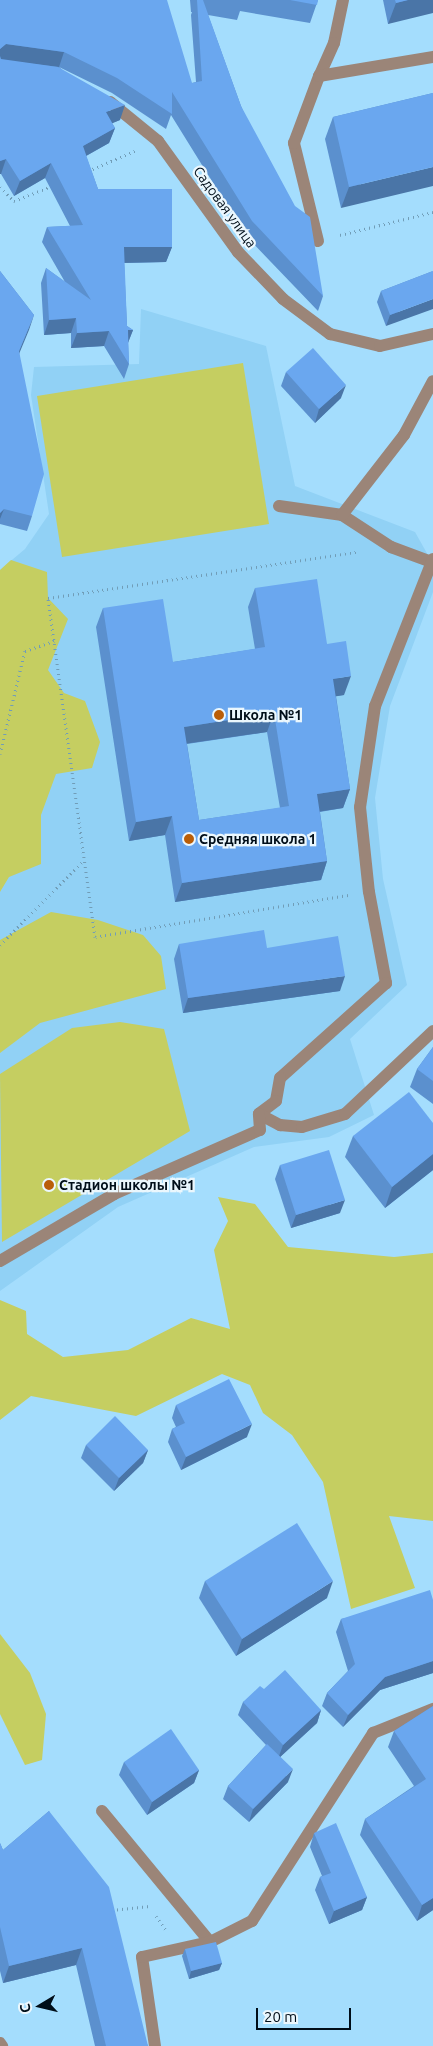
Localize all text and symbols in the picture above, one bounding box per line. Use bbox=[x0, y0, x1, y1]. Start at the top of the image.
street label: Садовая улица bbox=[190, 163, 260, 251]
place label: Школа №1 bbox=[229, 707, 302, 723]
marker: Школа №1 bbox=[213, 709, 225, 721]
place label: Средняя школа 1 bbox=[199, 831, 316, 847]
marker: Средняя школа 1 bbox=[183, 833, 195, 845]
place label: Стадион школы №1 bbox=[59, 1177, 195, 1193]
marker: Стадион школы №1 bbox=[43, 1179, 55, 1191]
north arrow bbox=[15, 1981, 65, 2031]
scale bar bbox=[258, 1998, 353, 2030]
text: С bbox=[17, 2003, 34, 2014]
text: 20 m bbox=[264, 2008, 297, 2025]

